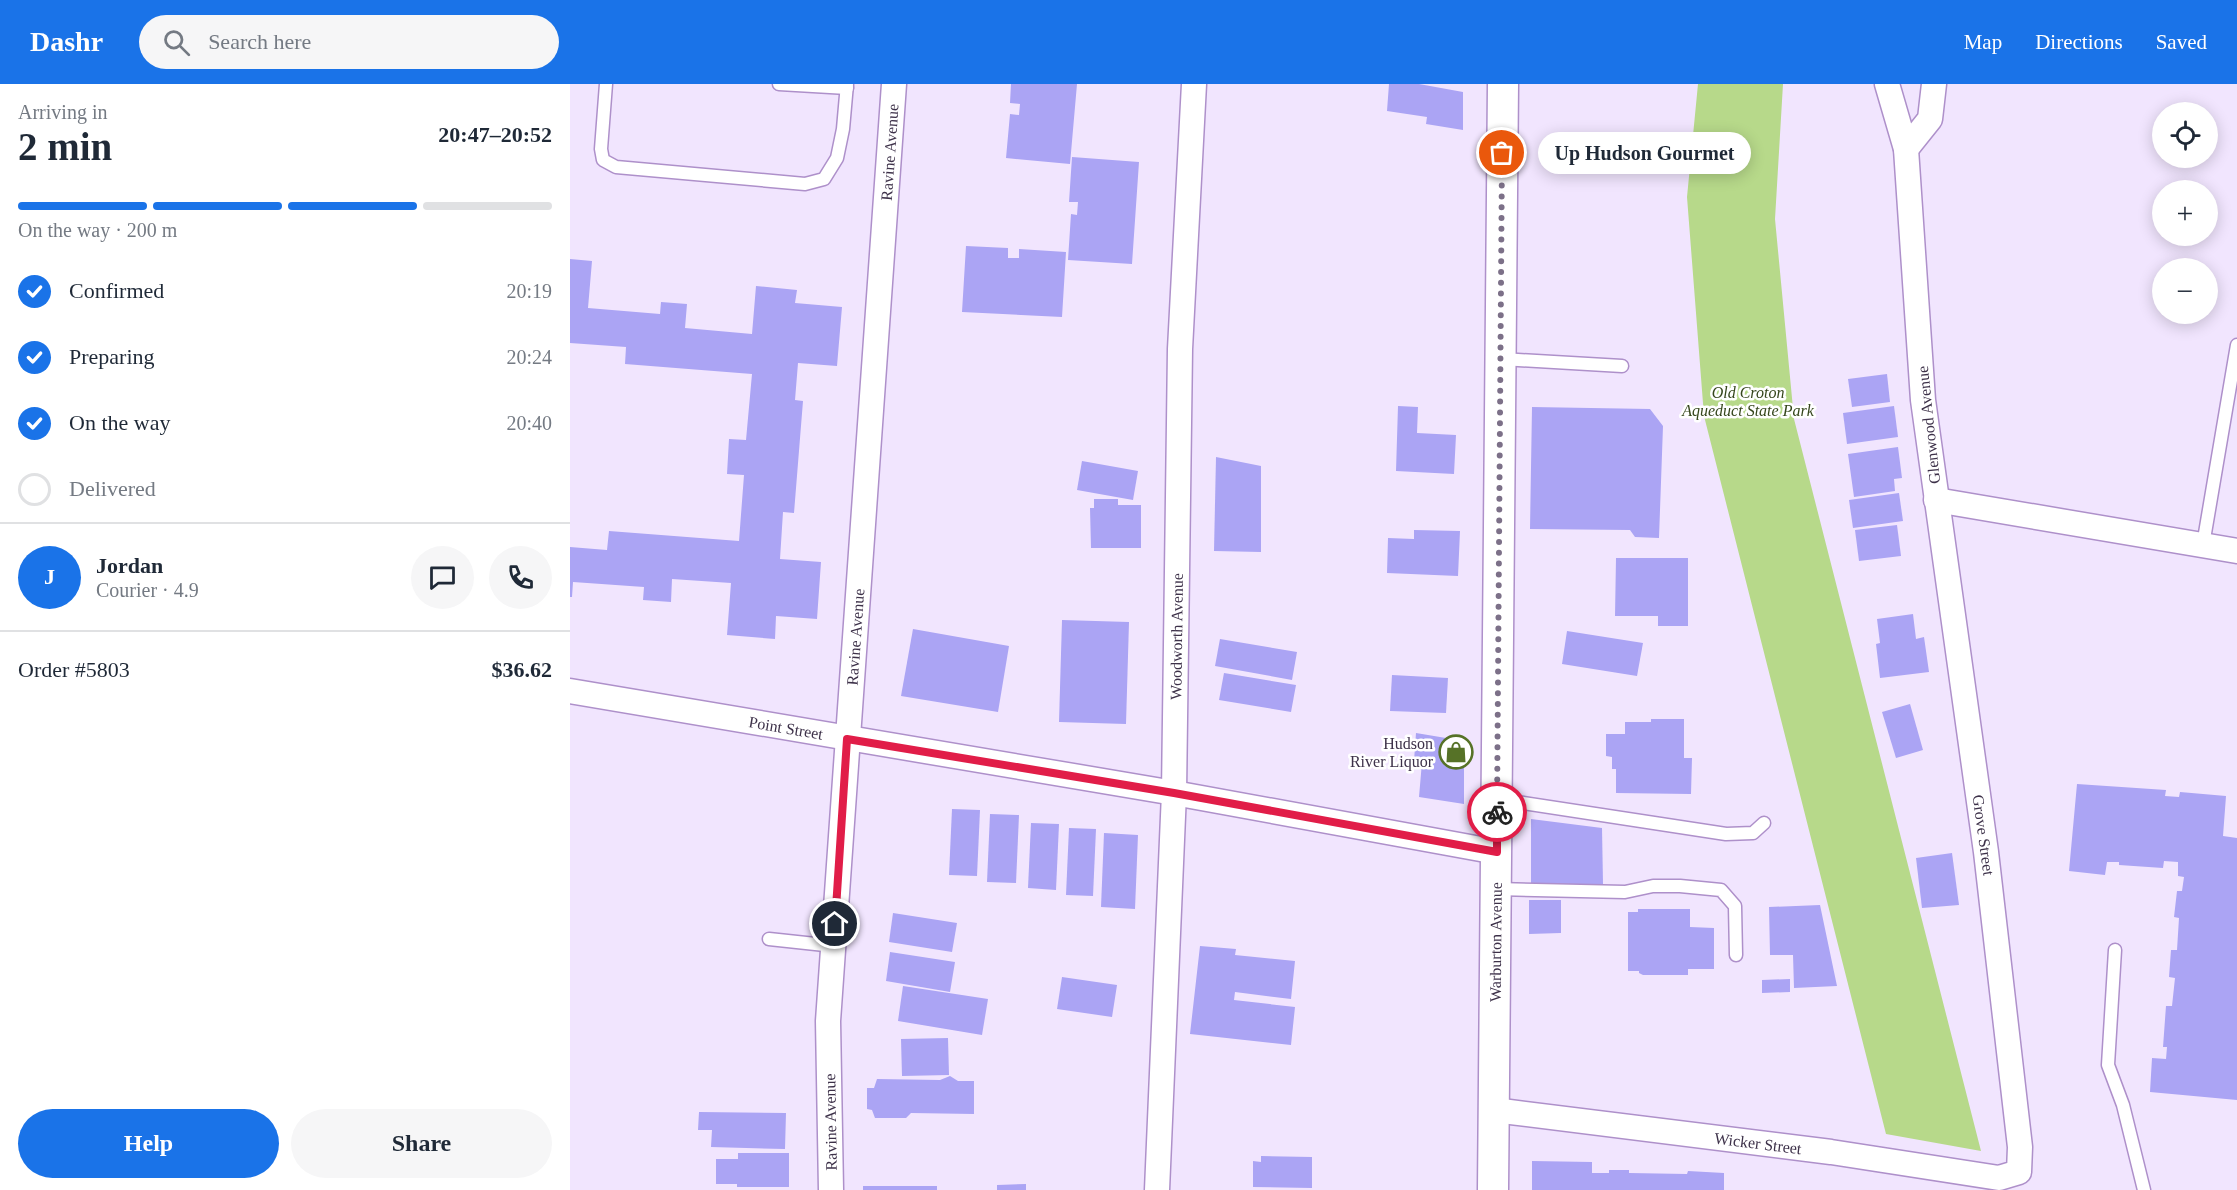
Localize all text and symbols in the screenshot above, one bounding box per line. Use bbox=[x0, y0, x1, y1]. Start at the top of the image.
search box bbox=[139, 15, 559, 69]
text: Dashr bbox=[30, 26, 103, 57]
icon: search bbox=[160, 26, 193, 59]
text: Search here bbox=[208, 29, 311, 54]
text: Map bbox=[1964, 30, 2002, 54]
text: Directions bbox=[2035, 30, 2123, 54]
text: Saved bbox=[2156, 30, 2207, 54]
text: Arriving in bbox=[18, 101, 107, 123]
map controls bbox=[2152, 102, 2218, 324]
button: locate bbox=[2152, 102, 2218, 168]
street label: Ravine Avenue bbox=[878, 103, 902, 201]
text: 20:47–20:52 bbox=[438, 122, 552, 147]
text: 2 min bbox=[18, 125, 112, 168]
pin bbox=[1476, 127, 1527, 178]
callout: Up Hudson Gourmet bbox=[1538, 132, 1751, 174]
icon: bag bbox=[1485, 136, 1518, 169]
text: Up Hudson Gourmet bbox=[1554, 142, 1735, 164]
button: + bbox=[2152, 180, 2218, 246]
text: On the way · 200 m bbox=[18, 219, 177, 241]
button: − bbox=[2152, 258, 2218, 324]
icon: check bbox=[18, 275, 51, 308]
text: Confirmed bbox=[69, 278, 164, 303]
text: 20:19 bbox=[506, 280, 552, 302]
icon: check bbox=[18, 341, 51, 374]
text: Preparing bbox=[69, 344, 155, 369]
text: 20:24 bbox=[506, 346, 552, 368]
street label: Glenwood Avenue bbox=[1914, 365, 1943, 485]
park label: Old Croton Aqueduct State Park bbox=[1681, 384, 1815, 420]
icon: check bbox=[18, 407, 51, 440]
text: On the way bbox=[69, 410, 170, 435]
text: 20:40 bbox=[506, 412, 552, 434]
text: Delivered bbox=[69, 476, 156, 501]
button: chat bbox=[411, 546, 474, 609]
button: phone bbox=[489, 546, 552, 609]
text: Jordan bbox=[96, 553, 163, 578]
text: J bbox=[44, 564, 55, 589]
street label: Woodworth Avenue bbox=[1167, 573, 1186, 700]
text: Courier · 4.9 bbox=[96, 579, 199, 601]
street label: Ravine Avenue bbox=[844, 588, 867, 686]
text: Order #5803 bbox=[18, 657, 130, 682]
text: $36.62 bbox=[492, 657, 552, 682]
street label: Point Street bbox=[747, 713, 825, 743]
shop icon: Hudson River Liquor bbox=[1438, 734, 1474, 770]
place label: Hudson River Liquor bbox=[1350, 735, 1434, 771]
courier bbox=[1467, 782, 1527, 842]
street label: Grove Street bbox=[1969, 794, 1998, 877]
icon: bike bbox=[1481, 796, 1514, 829]
street label: Warburton Avenue bbox=[1487, 882, 1505, 1002]
pin bbox=[809, 898, 860, 949]
icon: home bbox=[818, 907, 851, 940]
street label: Ravine Avenue bbox=[821, 1073, 840, 1171]
button: Help bbox=[18, 1109, 279, 1178]
button: Share bbox=[291, 1109, 552, 1178]
street label: Wicker Street bbox=[1713, 1130, 1803, 1157]

